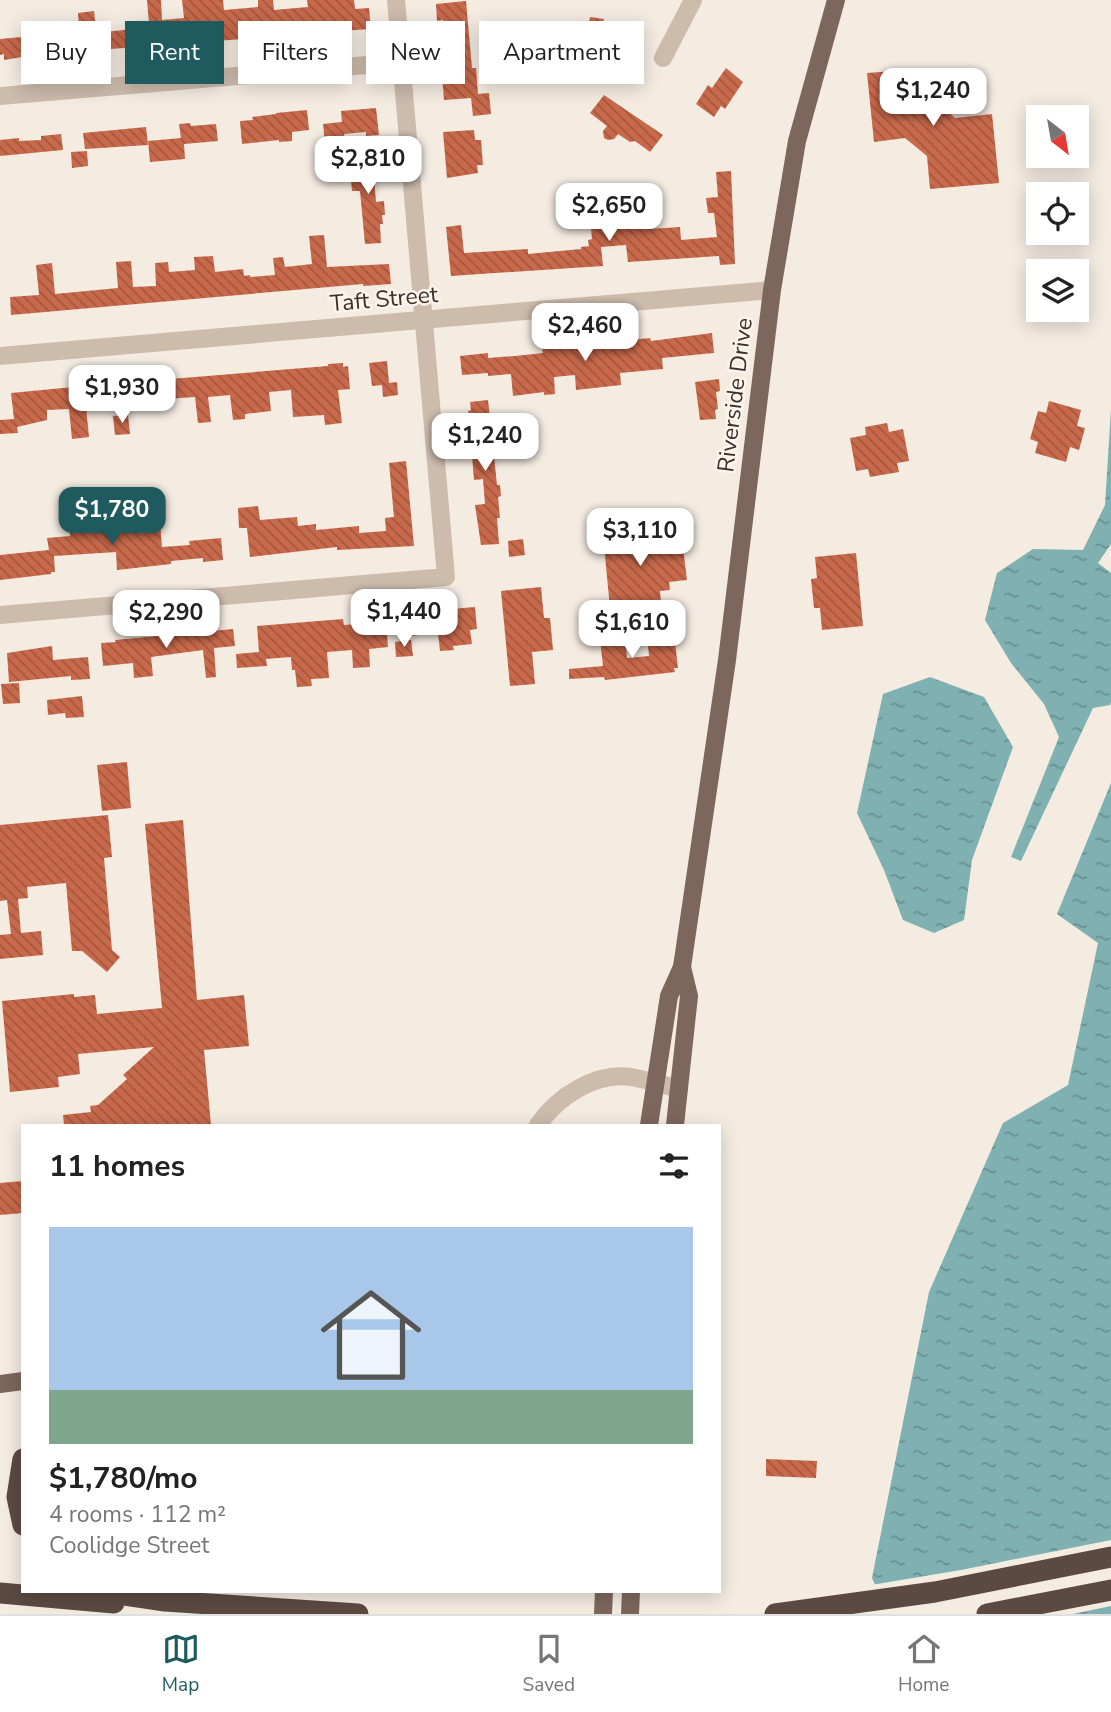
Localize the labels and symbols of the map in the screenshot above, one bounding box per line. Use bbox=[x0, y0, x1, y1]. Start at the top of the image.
pin: $1,240 bbox=[876, 68, 990, 128]
north arrow bbox=[1026, 105, 1088, 168]
pin: $2,810 bbox=[311, 136, 425, 196]
pin: $2,650 bbox=[552, 184, 666, 243]
street label: Taft Street bbox=[329, 279, 440, 319]
pin: $2,460 bbox=[528, 304, 642, 363]
street label: Riverside Drive bbox=[710, 316, 760, 474]
pin: $1,930 bbox=[65, 366, 179, 425]
pin: $1,240 bbox=[428, 414, 542, 473]
pin: $1,780 bbox=[55, 488, 169, 547]
pin: $3,110 bbox=[583, 508, 697, 568]
pin: $2,290 bbox=[109, 590, 223, 650]
pin: $1,440 bbox=[347, 590, 461, 649]
pin: $1,610 bbox=[575, 600, 689, 660]

